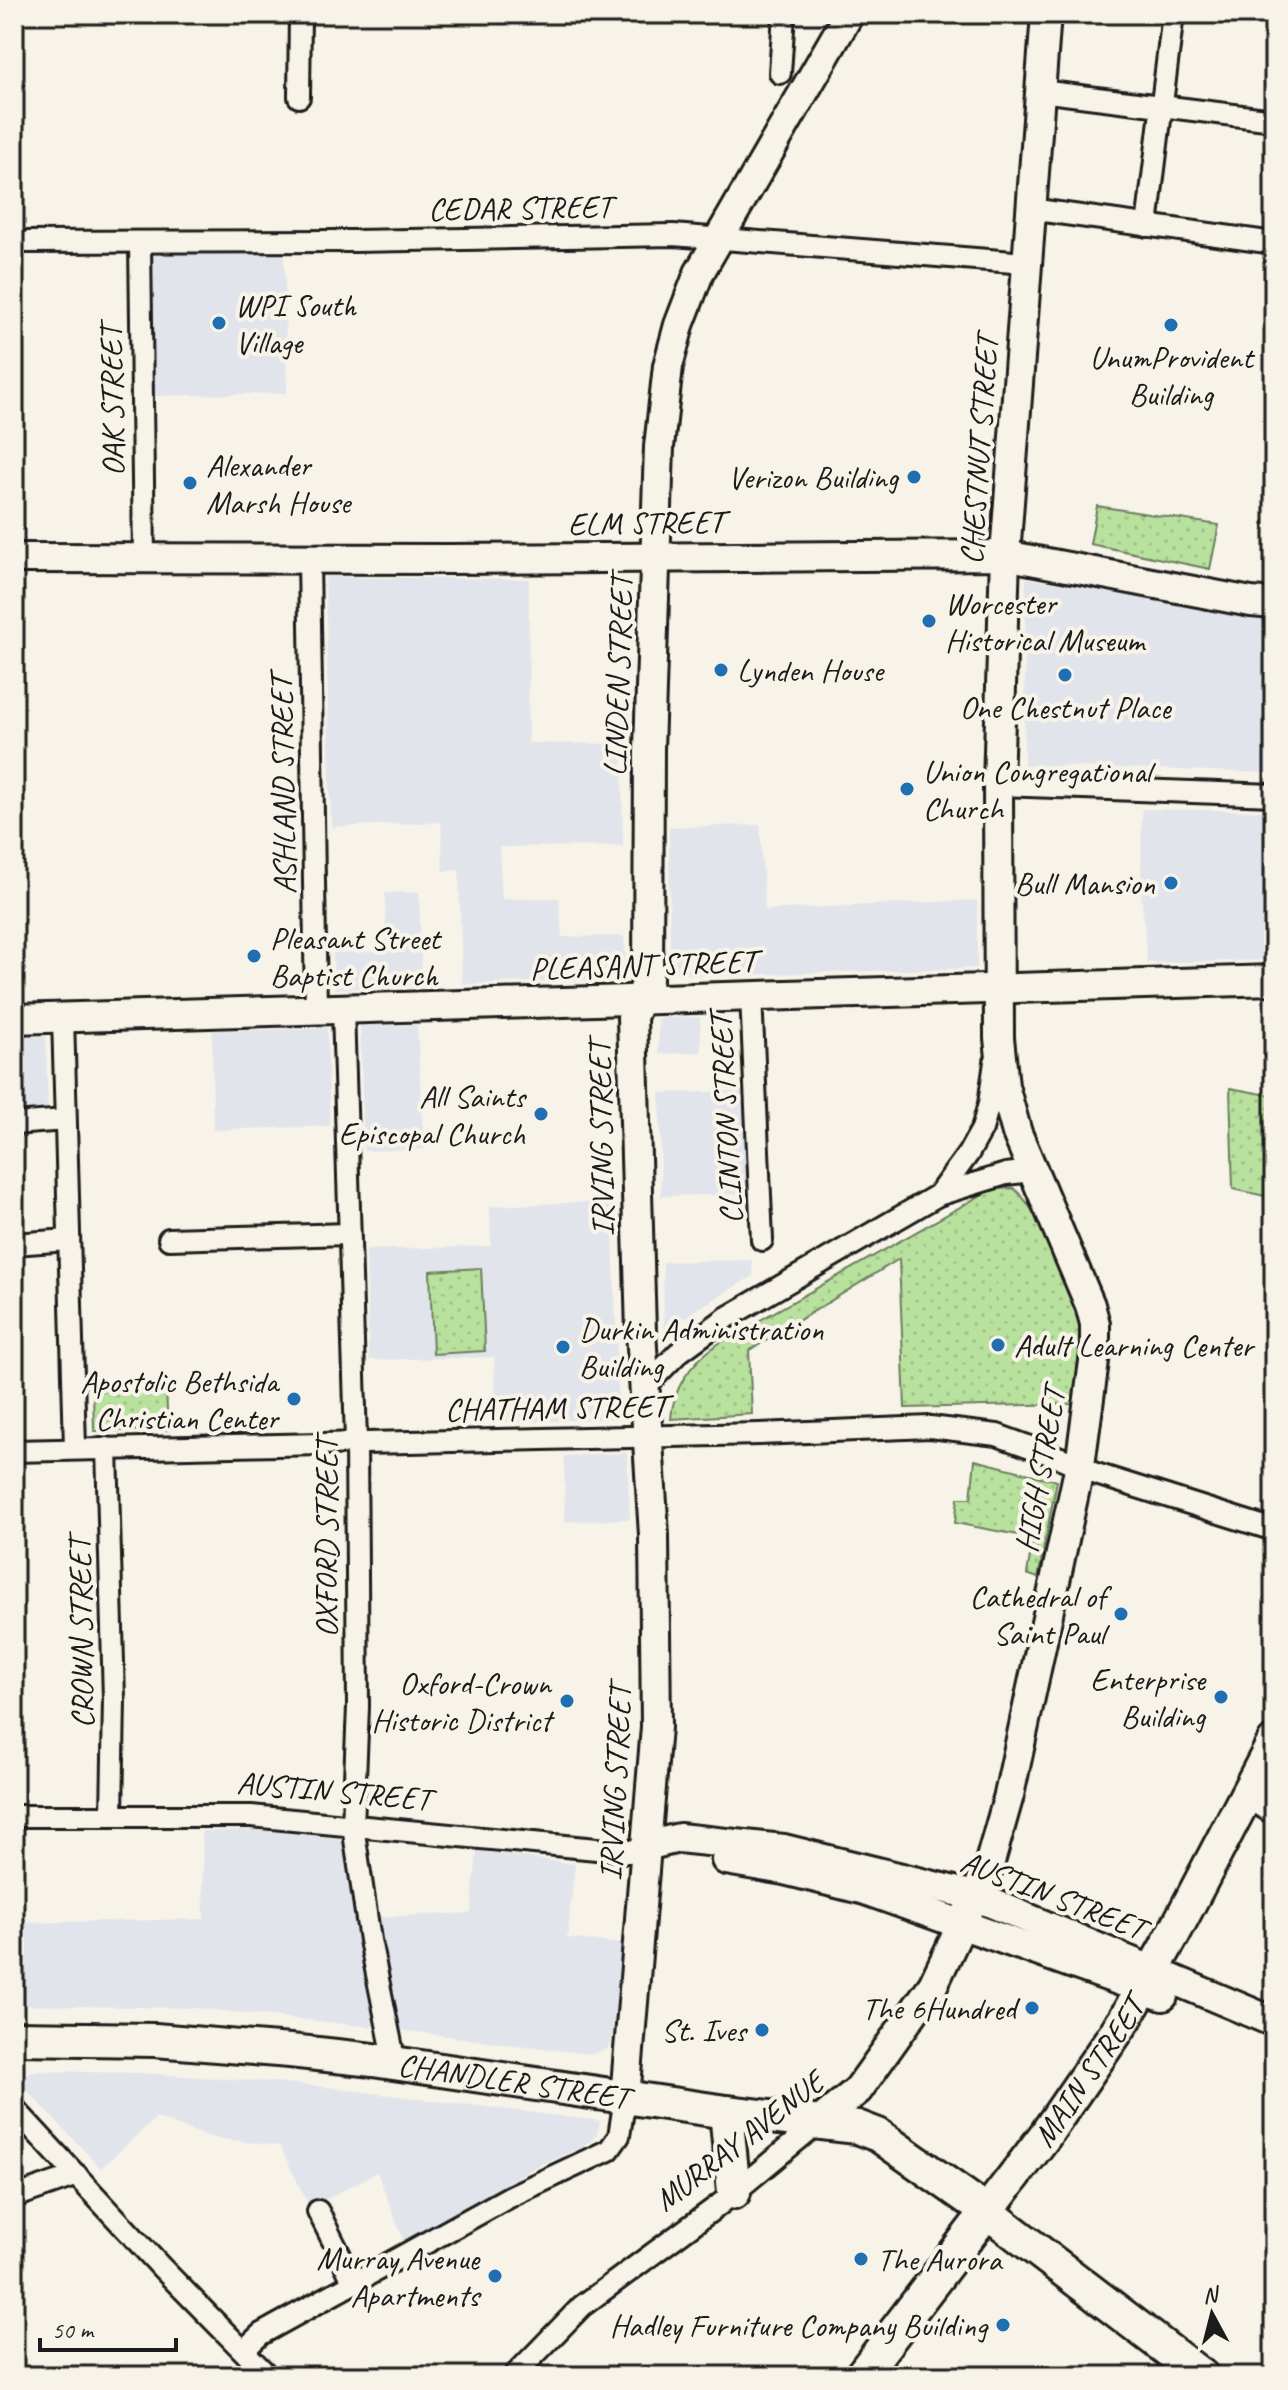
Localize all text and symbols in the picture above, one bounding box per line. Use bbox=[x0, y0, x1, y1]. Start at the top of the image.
street label: CEDAR STREET bbox=[428, 186, 618, 230]
place label: WPI South Village bbox=[235, 285, 357, 363]
marker: WPI South Village bbox=[210, 314, 228, 332]
marker: UnumProvident Building bbox=[1162, 316, 1180, 334]
street label: OAK STREET bbox=[90, 318, 134, 477]
street label: CHESTNUT STREET bbox=[951, 328, 1008, 566]
place label: UnumProvident Building bbox=[1089, 337, 1256, 415]
place label: Alexander Marsh House bbox=[206, 445, 353, 523]
place label: Verizon Building bbox=[728, 457, 900, 498]
marker: Verizon Building bbox=[905, 468, 923, 486]
marker: Alexander Marsh House bbox=[181, 474, 199, 492]
street label: ELM STREET bbox=[568, 501, 733, 545]
street label: LINDEN STREET bbox=[594, 568, 642, 777]
place label: Worcester Historical Museum bbox=[945, 583, 1147, 661]
marker: Worcester Historical Museum bbox=[920, 612, 938, 630]
place label: Lynden House bbox=[737, 650, 885, 691]
marker: Lynden House bbox=[712, 661, 730, 679]
marker: One Chestnut Place bbox=[1056, 666, 1074, 684]
street label: ASHLAND STREET bbox=[260, 667, 305, 894]
place label: One Chestnut Place bbox=[960, 687, 1173, 728]
place label: Union Congregational Church bbox=[923, 751, 1157, 829]
marker: Union Congregational Church bbox=[898, 780, 916, 798]
place label: Bull Mansion bbox=[1015, 863, 1156, 904]
marker: Bull Mansion bbox=[1162, 874, 1180, 892]
place label: Pleasant Street Baptist Church bbox=[270, 918, 443, 996]
street label: PLEASANT STREET bbox=[529, 940, 765, 989]
marker: Pleasant Street Baptist Church bbox=[245, 947, 263, 965]
street label: CLINTON STREET bbox=[700, 1005, 752, 1225]
street label: IRVING STREET bbox=[579, 1034, 623, 1237]
place label: All Saints Episcopal Church bbox=[339, 1076, 527, 1154]
marker: All Saints Episcopal Church bbox=[532, 1105, 550, 1123]
place label: Durkin Administration Building bbox=[579, 1309, 824, 1387]
place label: Adult Learning Center bbox=[1014, 1325, 1256, 1366]
marker: Adult Learning Center bbox=[989, 1336, 1007, 1354]
marker: Durkin Administration Building bbox=[554, 1338, 572, 1356]
place label: Apostolic Bethsida Christian Center bbox=[80, 1361, 281, 1439]
street label: HIGH STREET bbox=[1005, 1378, 1076, 1556]
street label: CHATHAM STREET bbox=[445, 1385, 676, 1430]
marker: Apostolic Bethsida Christian Center bbox=[285, 1390, 303, 1408]
street label: OXFORD STREET bbox=[306, 1431, 347, 1637]
street label: CROWN STREET bbox=[59, 1530, 103, 1728]
place label: Cathedral of Saint Paul bbox=[969, 1576, 1113, 1654]
marker: Cathedral of Saint Paul bbox=[1112, 1605, 1130, 1623]
place label: Enterprise Building bbox=[1090, 1659, 1208, 1737]
place label: Oxford-Crown Historic District bbox=[371, 1663, 555, 1741]
street label: IRVING STREET bbox=[589, 1677, 641, 1882]
marker: Enterprise Building bbox=[1212, 1688, 1230, 1706]
marker: Oxford-Crown Historic District bbox=[558, 1692, 576, 1710]
street label: AUSTIN STREET bbox=[235, 1762, 439, 1820]
street label: AUSTIN STREET bbox=[955, 1841, 1157, 1951]
street label: MAIN STREET bbox=[1023, 1983, 1158, 2154]
place label: The 6Hundred bbox=[862, 1988, 1020, 2029]
marker: The 6Hundred bbox=[1023, 1999, 1041, 2017]
place label: St. Ives bbox=[661, 2010, 748, 2051]
marker: St. Ives bbox=[753, 2021, 771, 2039]
street label: CHANDLER STREET bbox=[396, 2043, 638, 2119]
street label: MURRAY AVENUE bbox=[646, 2059, 836, 2220]
place label: Murray Avenue Apartments bbox=[316, 2238, 482, 2316]
place label: The Aurora bbox=[877, 2239, 1004, 2280]
marker: The Aurora bbox=[852, 2250, 870, 2268]
marker: Murray Avenue Apartments bbox=[486, 2267, 504, 2285]
north arrow bbox=[1172, 2274, 1252, 2354]
text: N bbox=[1201, 2280, 1222, 2310]
scale bar bbox=[40, 2302, 176, 2352]
place label: Hadley Furniture Company Building bbox=[610, 2305, 989, 2346]
text: 50 m bbox=[52, 2315, 95, 2345]
marker: Hadley Furniture Company Building bbox=[994, 2316, 1012, 2334]

